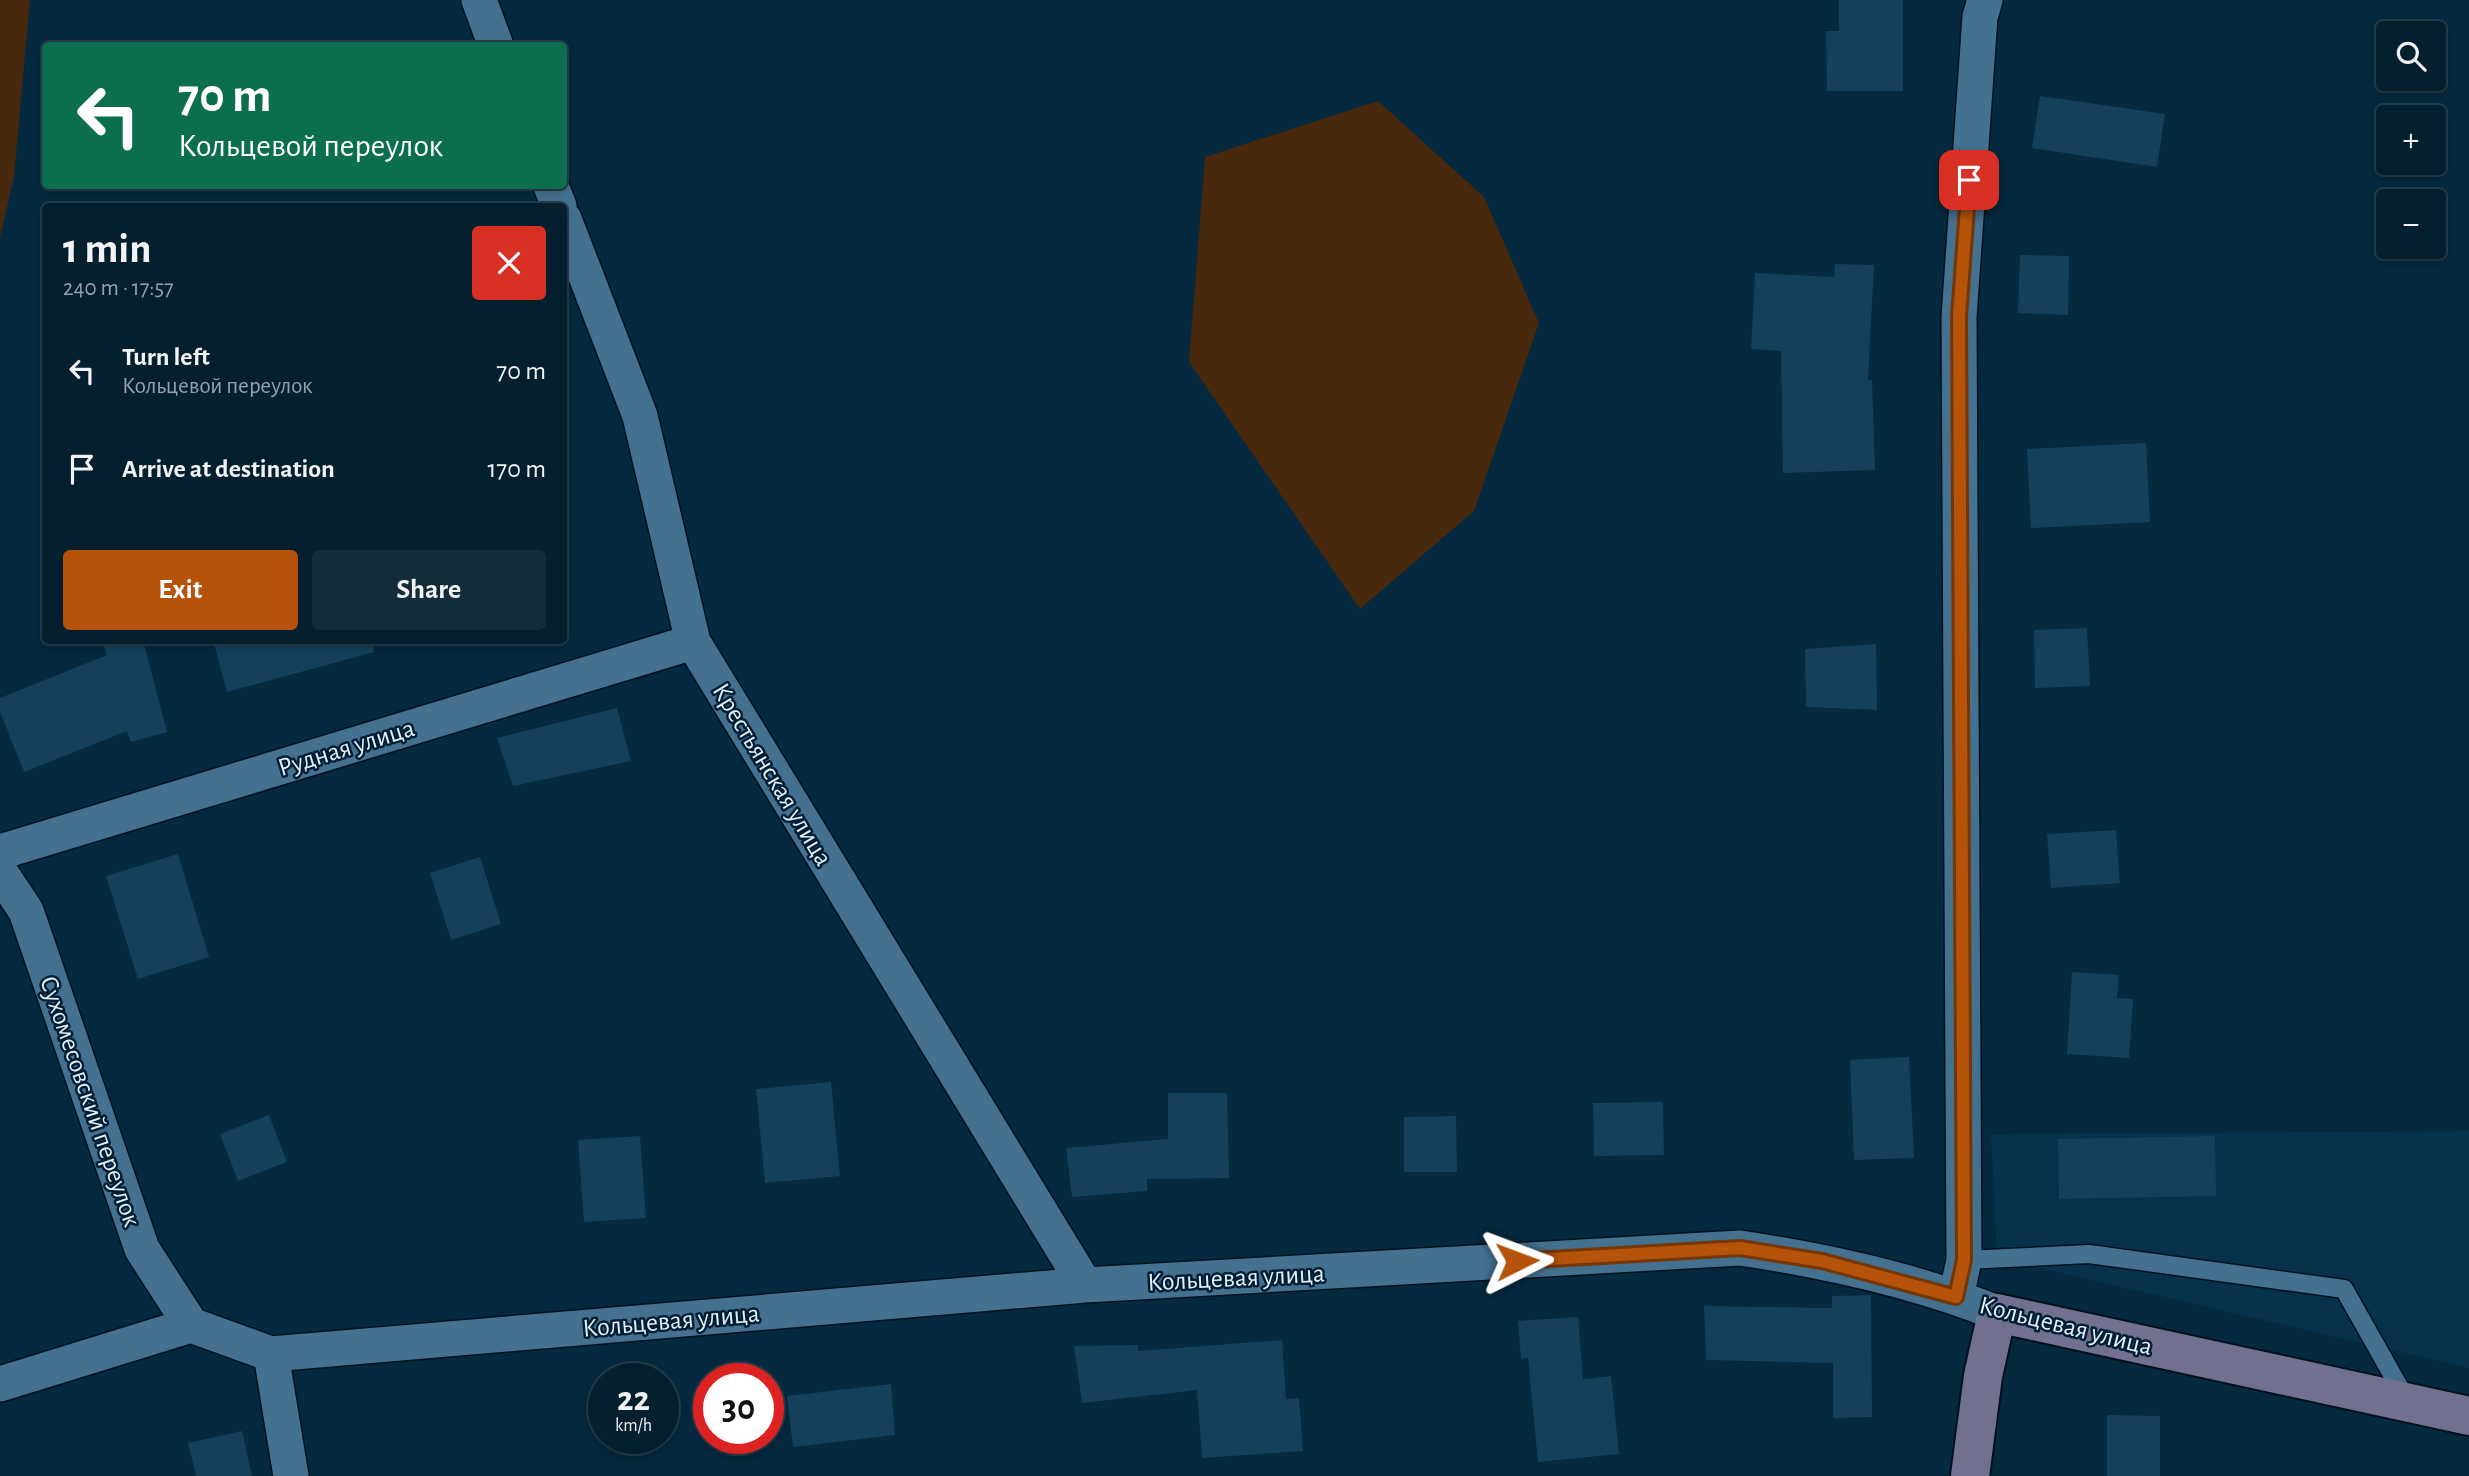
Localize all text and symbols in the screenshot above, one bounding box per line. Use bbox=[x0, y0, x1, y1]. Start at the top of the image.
map controls bbox=[2376, 21, 2446, 259]
button: search bbox=[2376, 21, 2446, 91]
icon: left bbox=[63, 70, 154, 161]
text: 70 m bbox=[178, 72, 272, 121]
button: + bbox=[2376, 105, 2446, 175]
text: Кольцевой переулок bbox=[178, 130, 443, 162]
pin bbox=[1939, 150, 1999, 210]
icon: arrive bbox=[1950, 161, 1988, 199]
button: − bbox=[2376, 189, 2446, 259]
button: close bbox=[472, 226, 546, 300]
text: 1 min bbox=[63, 228, 152, 270]
text: 240 m · 17:57 bbox=[63, 277, 174, 300]
text: Turn left bbox=[122, 344, 210, 370]
icon: left bbox=[63, 352, 101, 390]
text: 70 m bbox=[496, 358, 546, 384]
text: Кольцевой переулок bbox=[122, 375, 313, 398]
icon: arrive bbox=[63, 450, 101, 488]
text: Arrive at destination bbox=[122, 456, 335, 482]
text: 170 m bbox=[487, 456, 546, 482]
button: Exit bbox=[63, 550, 298, 630]
button: Share bbox=[312, 550, 546, 630]
street label: Крестьянская улица bbox=[707, 679, 837, 870]
street label: Рудная улица bbox=[275, 715, 418, 781]
street label: Сухомесовский переулок bbox=[35, 973, 145, 1230]
position arrow bbox=[1480, 1224, 1554, 1298]
street label: Кольцевая улица bbox=[1147, 1260, 1325, 1296]
street label: Кольцевая улица bbox=[1976, 1292, 2155, 1360]
street label: Кольцевая улица bbox=[582, 1300, 761, 1342]
speed limit sign: 30 bbox=[693, 1363, 784, 1454]
text: 22 bbox=[617, 1382, 650, 1417]
text: km/h bbox=[615, 1417, 652, 1435]

